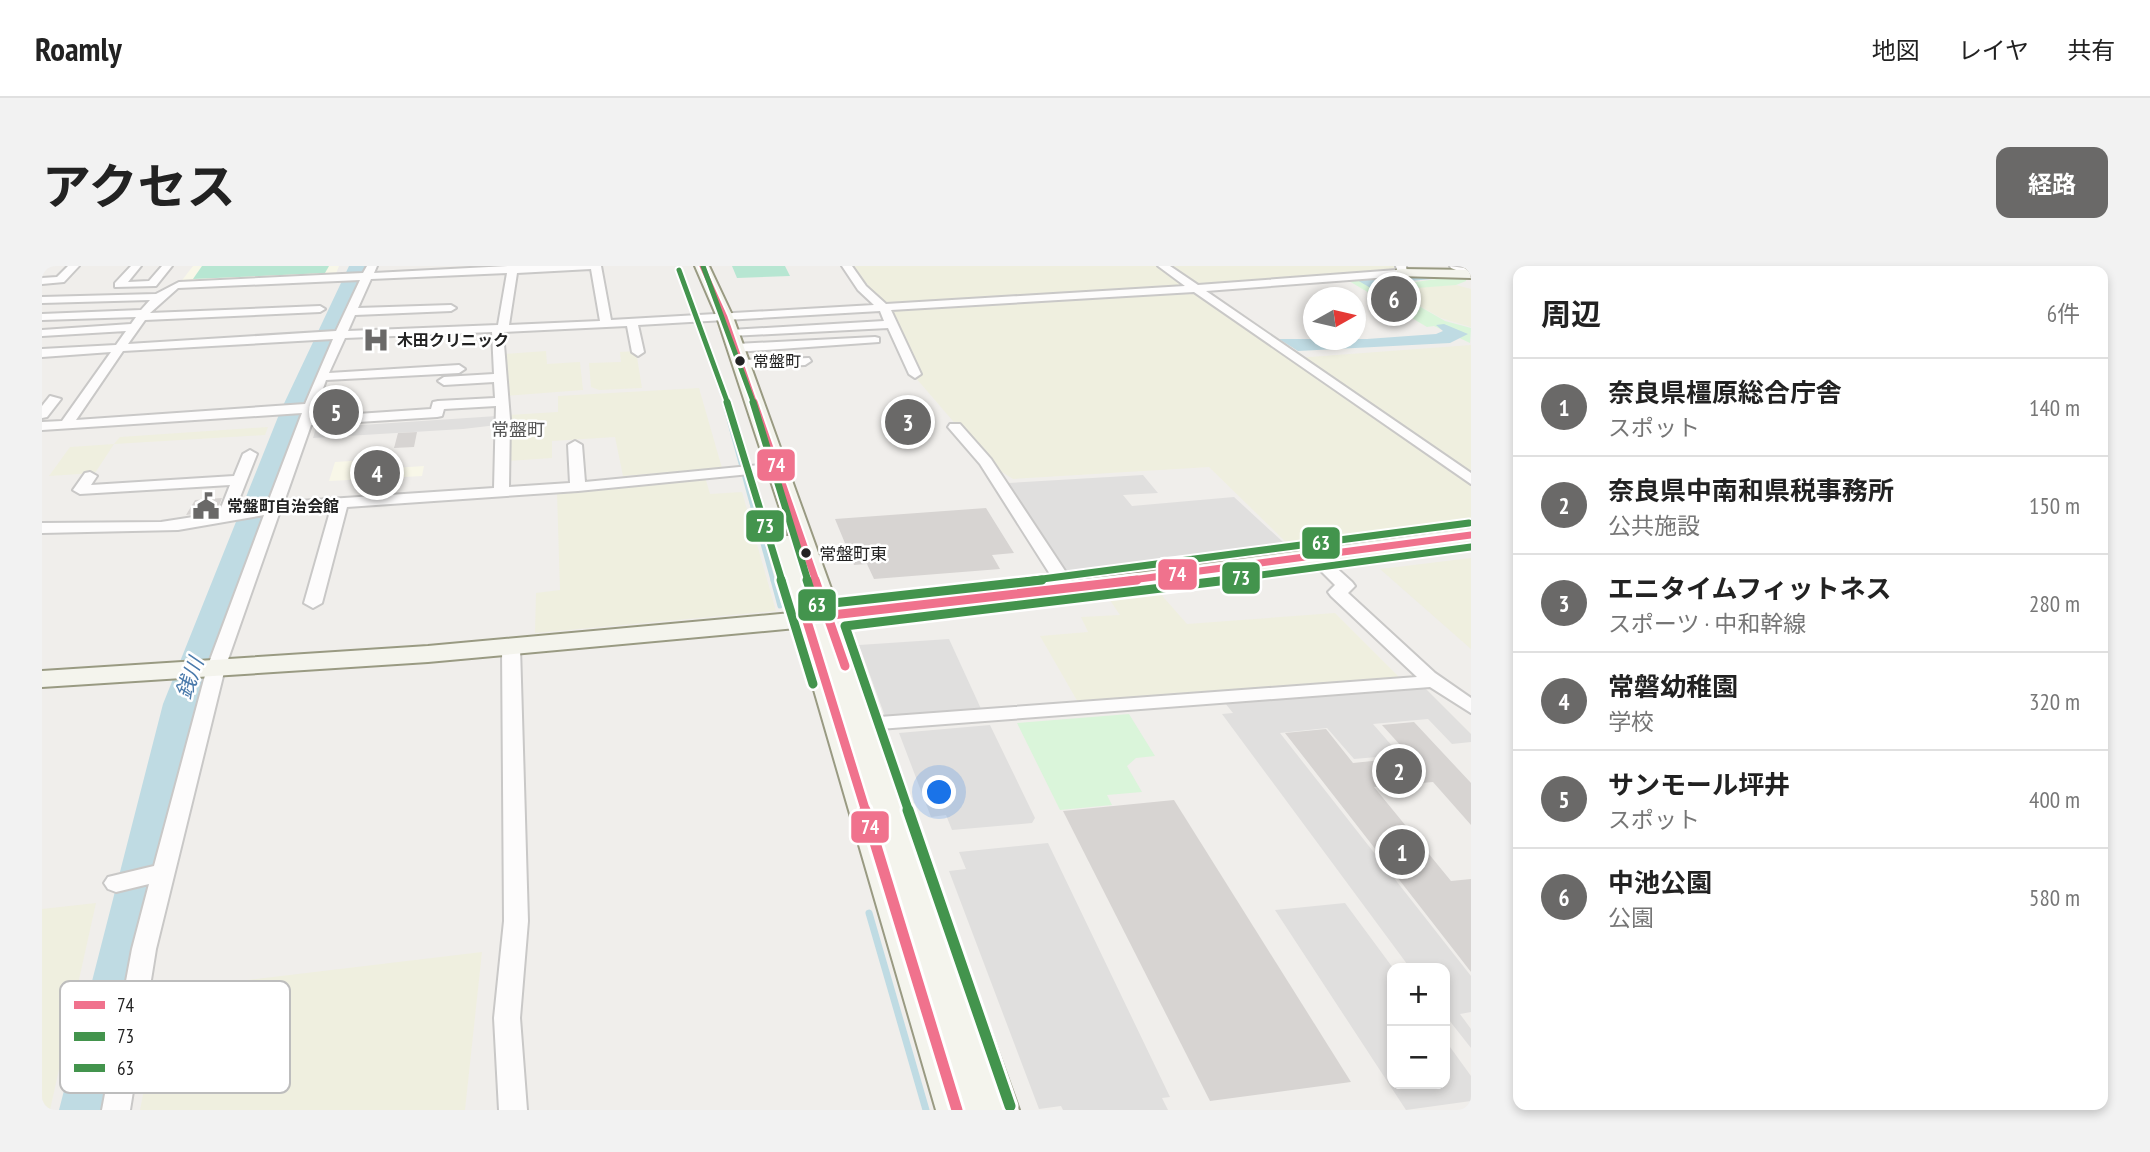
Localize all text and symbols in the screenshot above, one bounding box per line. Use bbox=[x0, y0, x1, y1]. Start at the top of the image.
text: Roamly bbox=[35, 27, 122, 70]
text: 地図 bbox=[1872, 35, 1920, 66]
text: レイヤ bbox=[1958, 35, 2029, 66]
text: 共有 bbox=[2067, 35, 2115, 66]
button: 経路 bbox=[1996, 147, 2108, 218]
text: アクセス bbox=[42, 154, 236, 218]
pin: 6 bbox=[1371, 273, 1417, 325]
north arrow bbox=[1303, 287, 1366, 350]
text: 周辺 bbox=[1541, 294, 1601, 333]
text: 6件 bbox=[2047, 299, 2080, 328]
hospital icon: 木田クリニック bbox=[361, 325, 391, 355]
place label: 木田クリニック bbox=[397, 330, 509, 350]
place label: 常盤町 bbox=[753, 351, 801, 371]
marker: 常盤町 bbox=[733, 354, 747, 368]
text: 奈良県橿原総合庁舎 bbox=[1608, 376, 1842, 409]
pin: 5 bbox=[313, 386, 359, 438]
text: 1 bbox=[1559, 393, 1570, 422]
text: 140 m bbox=[2029, 393, 2080, 422]
pin: 3 bbox=[885, 396, 931, 448]
text: スポット bbox=[1608, 413, 1700, 442]
district label: 常盤町 bbox=[491, 418, 545, 441]
pin: 4 bbox=[354, 447, 400, 499]
line badge: 74 bbox=[756, 448, 796, 482]
text: 74 bbox=[767, 453, 785, 477]
text: 奈良県中南和県税事務所 bbox=[1608, 474, 1894, 507]
public building icon: 常盤町自治会館 bbox=[191, 491, 221, 521]
text: 2 bbox=[1559, 491, 1570, 520]
text: 150 m bbox=[2029, 491, 2080, 520]
place label: 常盤町自治会館 bbox=[227, 496, 339, 516]
line badge: 73 bbox=[745, 509, 785, 543]
text: 公共施設 bbox=[1608, 511, 1700, 540]
text: 73 bbox=[756, 514, 774, 538]
line badge: 63 bbox=[1301, 526, 1341, 560]
text: 63 bbox=[1312, 531, 1330, 555]
place label: 常盤町東 bbox=[819, 543, 887, 565]
marker: 常盤町東 bbox=[799, 546, 813, 560]
line badge: 74 bbox=[1157, 558, 1198, 591]
line badge: 73 bbox=[1221, 561, 1261, 595]
text: 74 bbox=[1168, 562, 1186, 586]
text: 73 bbox=[1232, 566, 1250, 590]
text: エニタイムフィットネス bbox=[1608, 572, 1891, 605]
line badge: 63 bbox=[797, 588, 837, 622]
text: 3 bbox=[1559, 589, 1570, 618]
text: 280 m bbox=[2029, 589, 2080, 618]
text: 63 bbox=[808, 593, 826, 617]
text: スポーツ · 中和幹線 bbox=[1608, 609, 1806, 638]
water label: 銭川 bbox=[170, 652, 210, 702]
text: 常磐幼稚園 bbox=[1608, 670, 1738, 703]
text: 4 bbox=[1559, 687, 1570, 716]
text: 320 m bbox=[2029, 687, 2080, 716]
text: 学校 bbox=[1608, 707, 1654, 736]
pin: 2 bbox=[1376, 745, 1422, 797]
text: サンモール坪井 bbox=[1608, 768, 1790, 801]
your location bbox=[922, 775, 956, 809]
text: 5 bbox=[1559, 785, 1570, 814]
text: 400 m bbox=[2029, 785, 2080, 814]
text: スポット bbox=[1608, 805, 1700, 834]
line badge: 74 bbox=[850, 810, 890, 844]
text: 74 bbox=[861, 815, 879, 839]
pin: 1 bbox=[1379, 826, 1425, 878]
text: 中池公園 bbox=[1608, 866, 1712, 899]
text: 6 bbox=[1559, 883, 1570, 912]
text: 580 m bbox=[2029, 883, 2080, 912]
text: 公園 bbox=[1608, 903, 1654, 932]
map controls bbox=[1387, 963, 1450, 1089]
button: + bbox=[1387, 963, 1450, 1026]
legend bbox=[60, 981, 290, 1093]
text: 74 bbox=[117, 993, 135, 1017]
text: 73 bbox=[117, 1024, 134, 1048]
button: − bbox=[1387, 1026, 1450, 1089]
text: 63 bbox=[117, 1056, 134, 1080]

